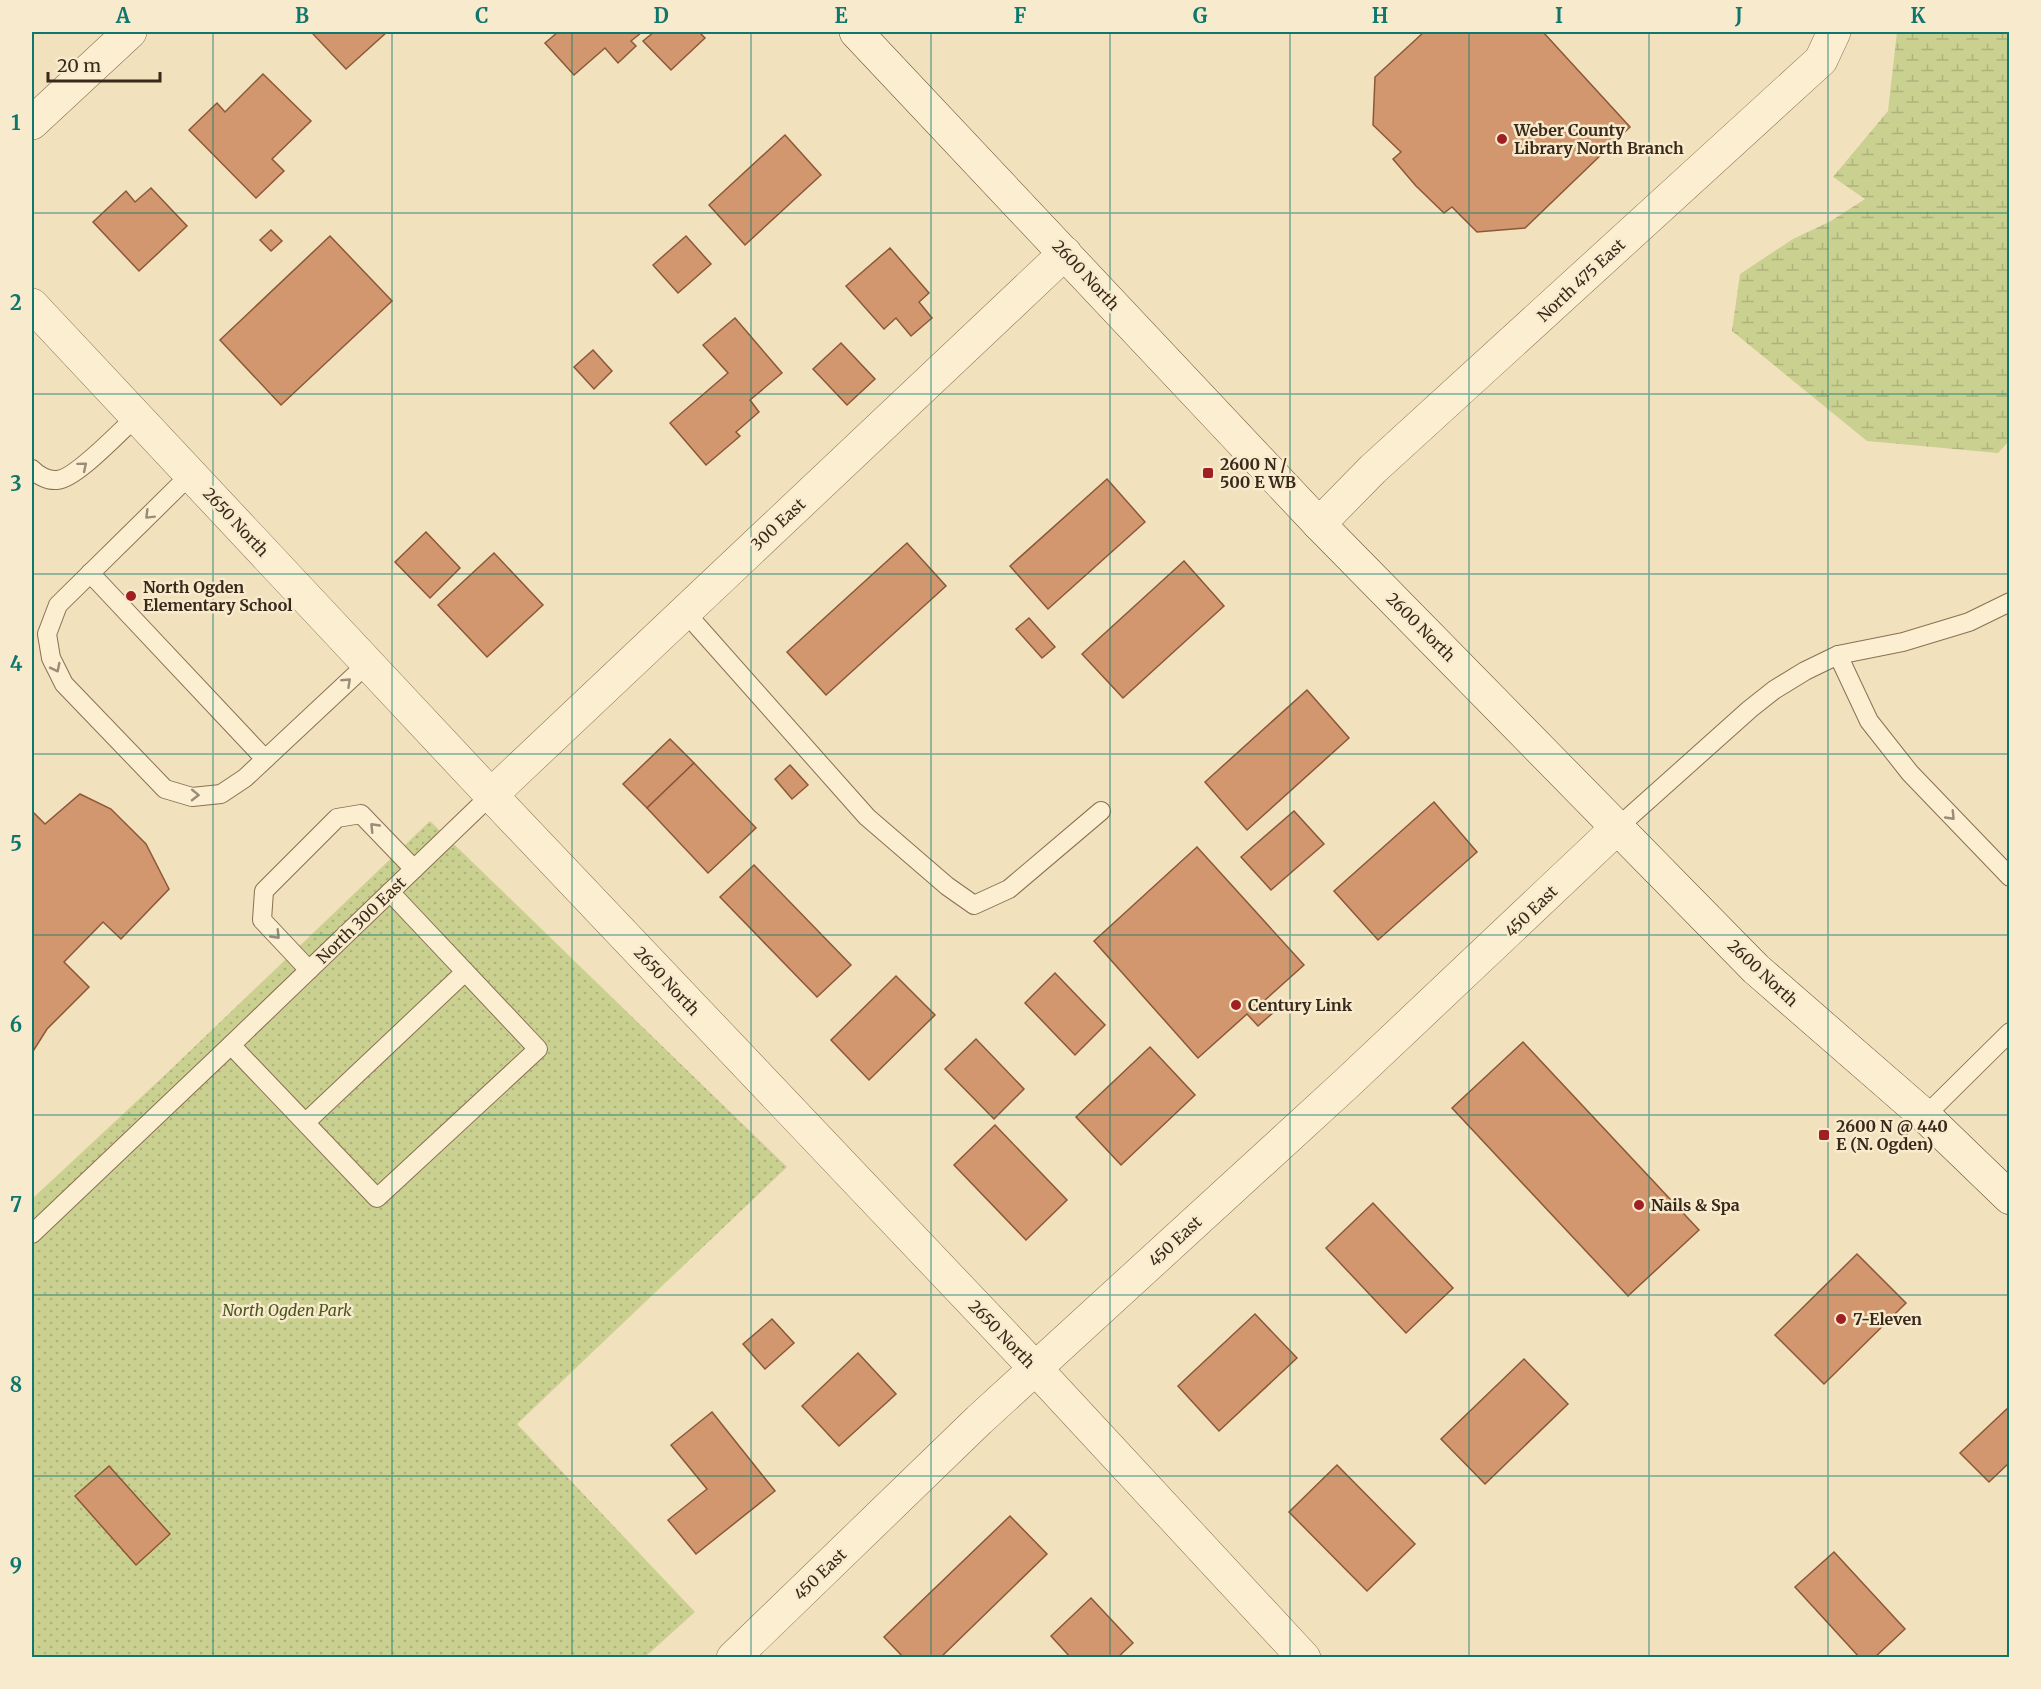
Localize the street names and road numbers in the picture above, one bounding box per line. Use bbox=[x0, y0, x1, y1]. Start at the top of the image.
street label: North 475 East bbox=[1533, 234, 1630, 326]
street label: 2600 North bbox=[1048, 236, 1124, 315]
street label: 2650 North bbox=[199, 483, 273, 561]
street label: 300 East bbox=[747, 493, 810, 554]
street label: 2600 North bbox=[1383, 589, 1460, 666]
street label: North 300 East bbox=[312, 872, 410, 968]
street label: 450 East bbox=[1501, 881, 1562, 941]
street label: 2600 North bbox=[1724, 935, 1803, 1011]
street label: 2650 North bbox=[630, 942, 704, 1020]
street label: 450 East bbox=[1144, 1211, 1206, 1271]
street label: 2650 North bbox=[965, 1296, 1040, 1372]
street label: 450 East bbox=[790, 1544, 851, 1604]

